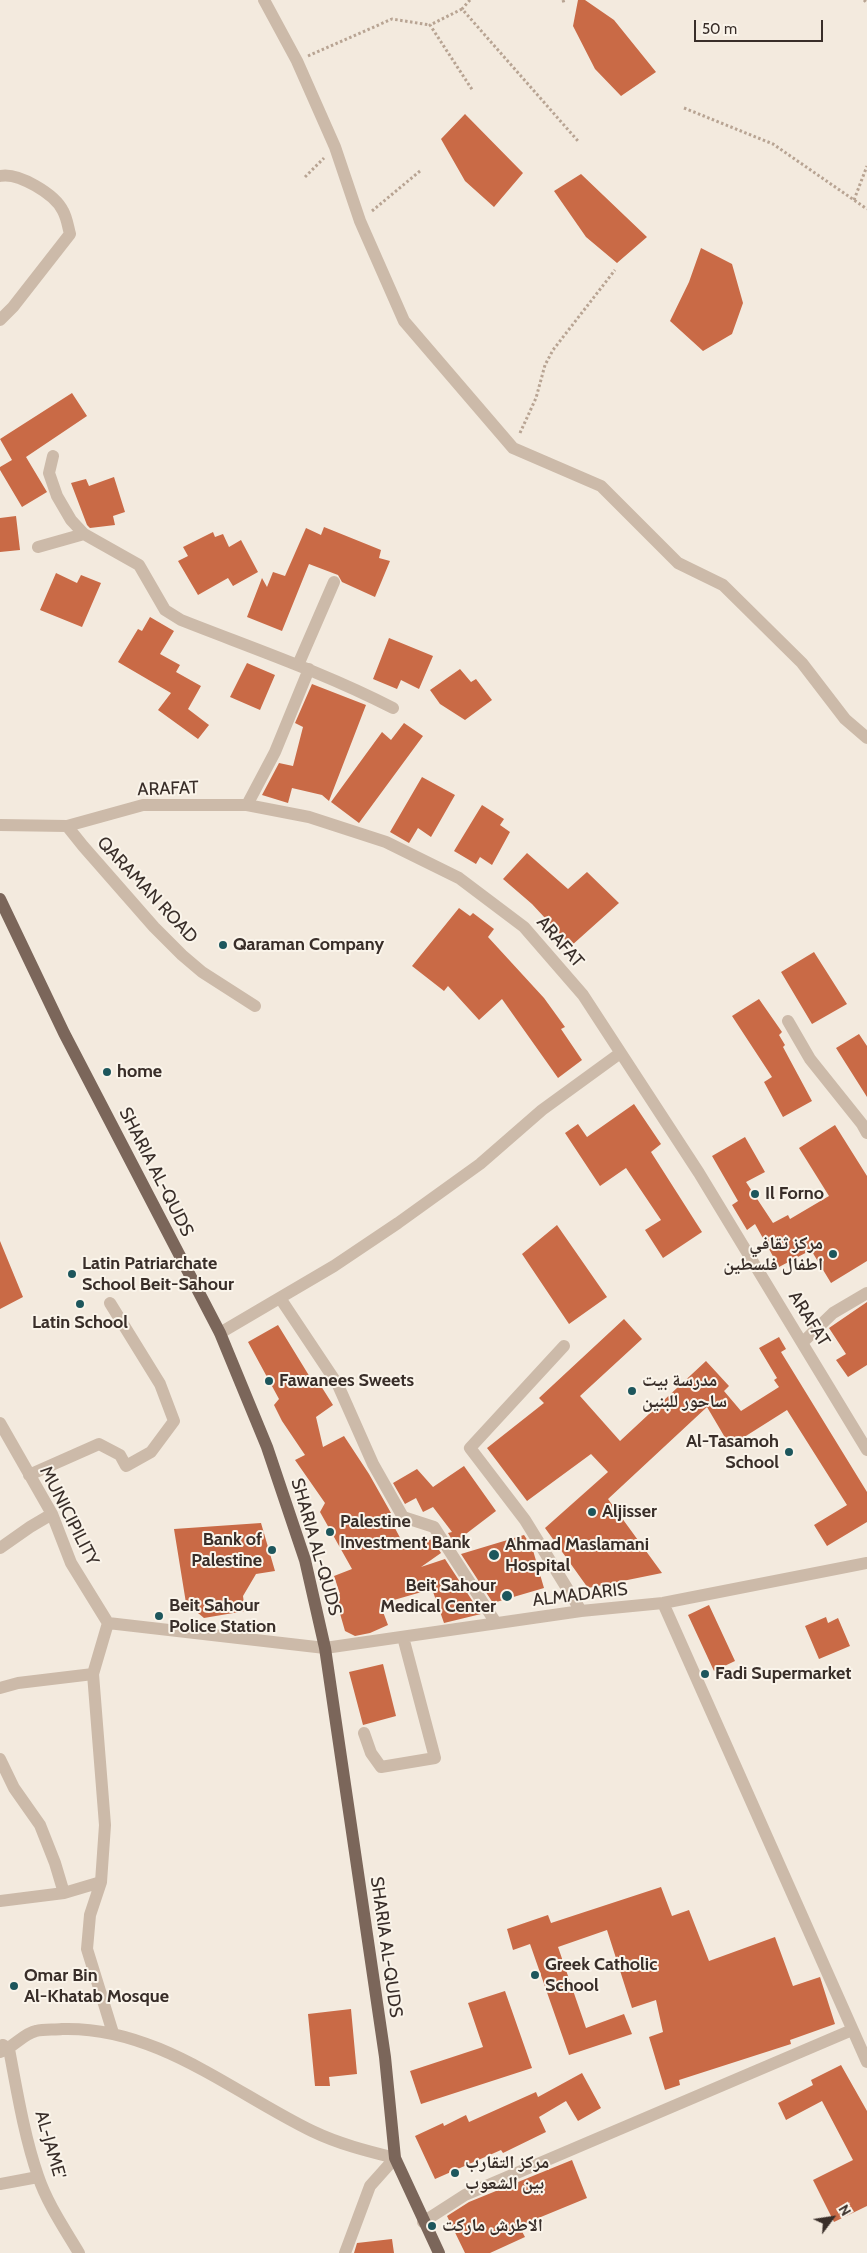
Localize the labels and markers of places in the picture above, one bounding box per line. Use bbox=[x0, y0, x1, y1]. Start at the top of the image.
place label: Qaraman Company bbox=[233, 934, 384, 956]
marker: Qaraman Company bbox=[217, 939, 229, 951]
place label: home bbox=[117, 1061, 162, 1083]
marker: home bbox=[101, 1066, 113, 1078]
place label: Il Forno bbox=[765, 1183, 824, 1205]
marker: Il Forno bbox=[749, 1188, 761, 1200]
place label: مركز ثقافي اطفال فلسطين bbox=[723, 1233, 823, 1276]
marker: مركز ثقافي اطفال فلسطين bbox=[827, 1248, 839, 1260]
place label: Latin Patriarchate School Beit-Sahour bbox=[82, 1253, 234, 1296]
marker: Latin Patriarchate School Beit-Sahour bbox=[66, 1268, 78, 1280]
marker: Latin School bbox=[74, 1298, 86, 1310]
place label: Latin School bbox=[32, 1312, 128, 1334]
place label: Fawanees Sweets bbox=[279, 1370, 414, 1392]
place label: مدرسة بيت ساحور للبنين bbox=[642, 1370, 727, 1412]
marker: Fawanees Sweets bbox=[263, 1375, 275, 1387]
marker: مدرسة بيت ساحور للبنين bbox=[626, 1385, 638, 1397]
place label: Al-Tasamoh School bbox=[686, 1431, 779, 1474]
marker: Al-Tasamoh School bbox=[783, 1446, 795, 1458]
place label: Aljisser bbox=[602, 1501, 657, 1523]
marker: Aljisser bbox=[586, 1506, 598, 1518]
place label: Palestine Investment Bank bbox=[340, 1511, 470, 1554]
marker: Palestine Investment Bank bbox=[324, 1526, 336, 1538]
place label: Bank of Palestine bbox=[191, 1529, 262, 1572]
place label: Ahmad Maslamani Hospital bbox=[505, 1534, 649, 1576]
marker: Bank of Palestine bbox=[266, 1544, 278, 1556]
marker: Ahmad Maslamani Hospital bbox=[487, 1548, 501, 1562]
place label: Beit Sahour Medical Center bbox=[380, 1575, 496, 1618]
marker: Beit Sahour Medical Center bbox=[500, 1589, 514, 1603]
place label: Beit Sahour Police Station bbox=[169, 1595, 276, 1638]
marker: Beit Sahour Police Station bbox=[153, 1610, 165, 1622]
place label: Fadi Supermarket bbox=[715, 1663, 851, 1685]
marker: Fadi Supermarket bbox=[699, 1668, 711, 1680]
place label: Greek Catholic School bbox=[545, 1954, 657, 1996]
place label: Omar Bin Al-Khatab Mosque bbox=[24, 1965, 169, 2008]
marker: Greek Catholic School bbox=[529, 1969, 541, 1981]
marker: Omar Bin Al-Khatab Mosque bbox=[8, 1980, 20, 1992]
place label: مركز التقارب بين الشعوب bbox=[465, 2152, 549, 2194]
marker: مركز التقارب بين الشعوب bbox=[449, 2167, 461, 2179]
place label: الاطرش ماركت bbox=[442, 2215, 543, 2237]
marker: الاطرش ماركت bbox=[426, 2220, 438, 2232]

